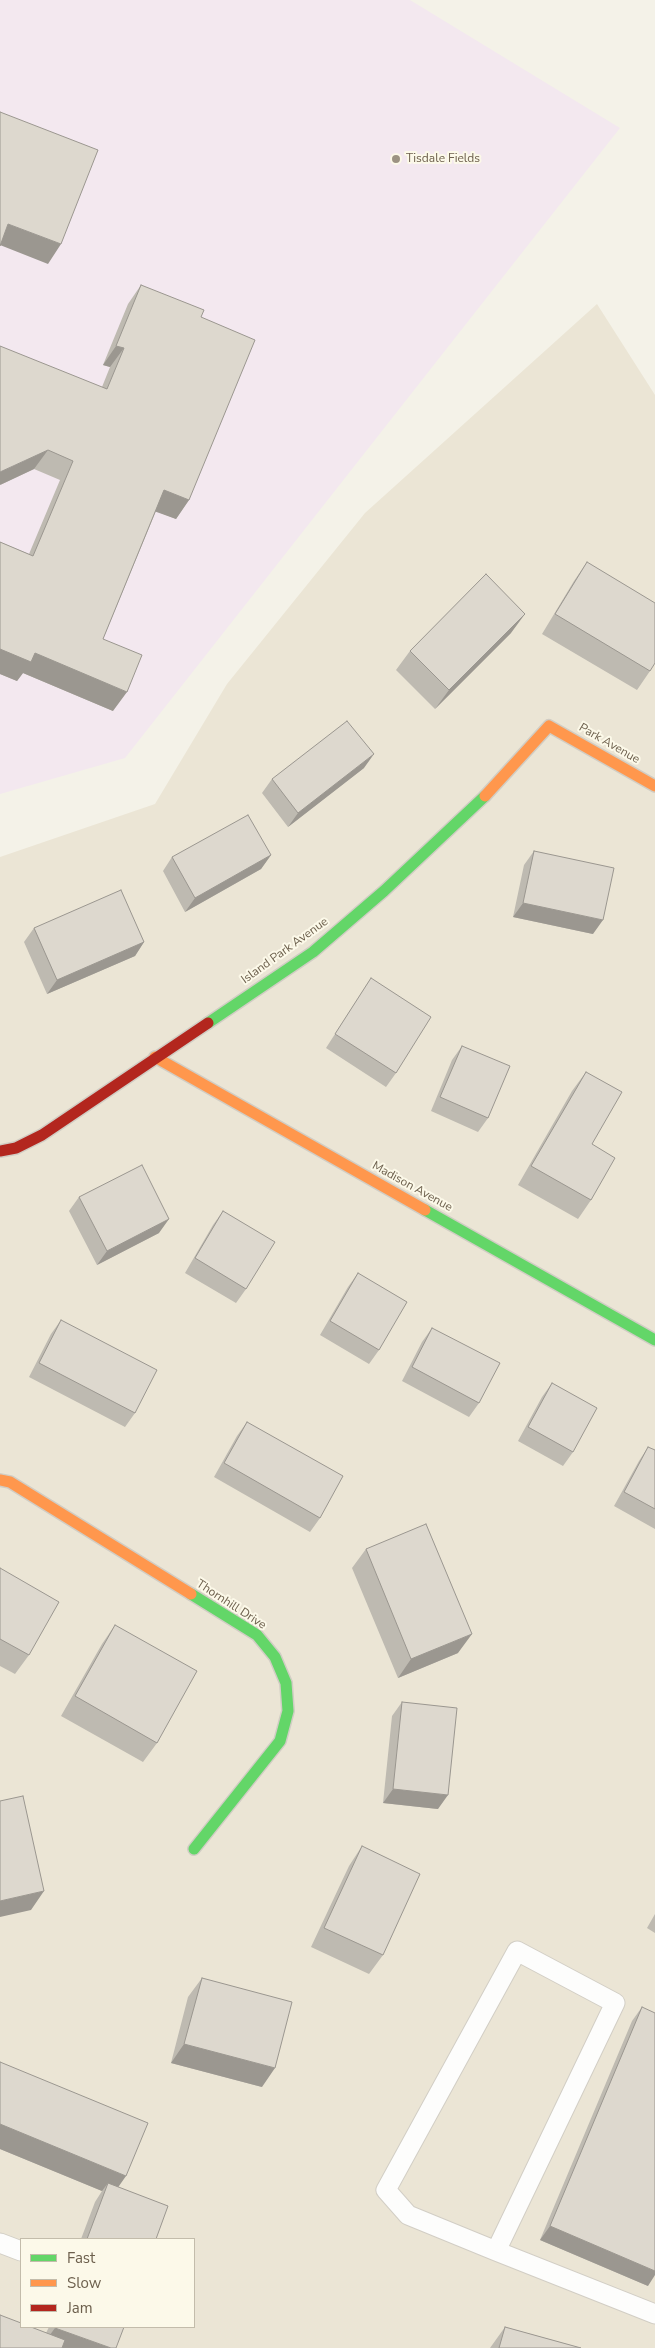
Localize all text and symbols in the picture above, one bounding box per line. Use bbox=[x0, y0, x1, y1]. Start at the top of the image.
place label: Tisdale Fields bbox=[406, 152, 480, 166]
marker: Tisdale Fields bbox=[390, 153, 402, 165]
street label: Park Avenue bbox=[576, 721, 642, 767]
street label: Island Park Avenue bbox=[239, 915, 331, 987]
street label: Madison Avenue bbox=[369, 1159, 455, 1215]
street label: Thornhill Drive bbox=[194, 1577, 268, 1633]
legend bbox=[20, 2238, 195, 2328]
text: Fast bbox=[67, 2248, 95, 2268]
text: Slow bbox=[67, 2273, 101, 2293]
text: Jam bbox=[67, 2298, 93, 2318]

